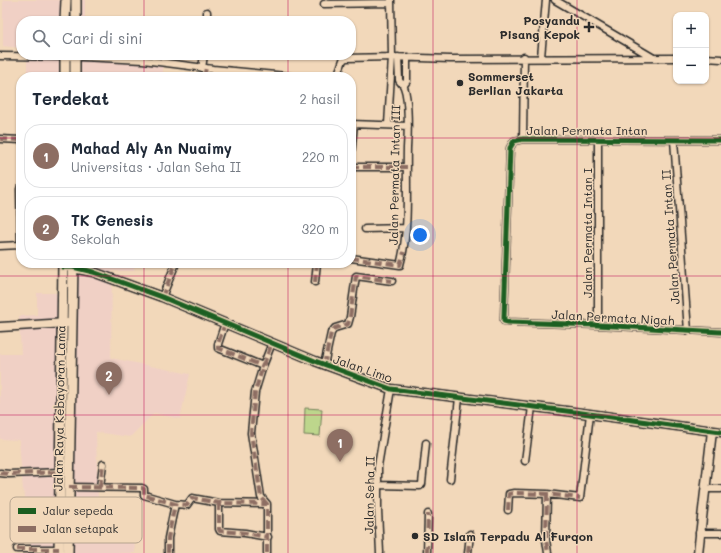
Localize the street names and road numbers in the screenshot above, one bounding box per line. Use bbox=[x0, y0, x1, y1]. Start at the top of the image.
street label: Jalan Permata Intan III bbox=[385, 105, 403, 245]
street label: Jalan Permata Intan bbox=[527, 122, 647, 138]
street label: Jalan Permata Intan I bbox=[579, 168, 595, 298]
street label: Jalan Permata Intan II bbox=[657, 169, 683, 305]
street label: Jalan Permata Nigah bbox=[551, 306, 675, 328]
street label: Jalan Raya Kebayoran Lama bbox=[50, 325, 68, 491]
street label: Jalan Limo bbox=[331, 350, 395, 386]
street label: Jalan Seha II bbox=[360, 456, 378, 534]

